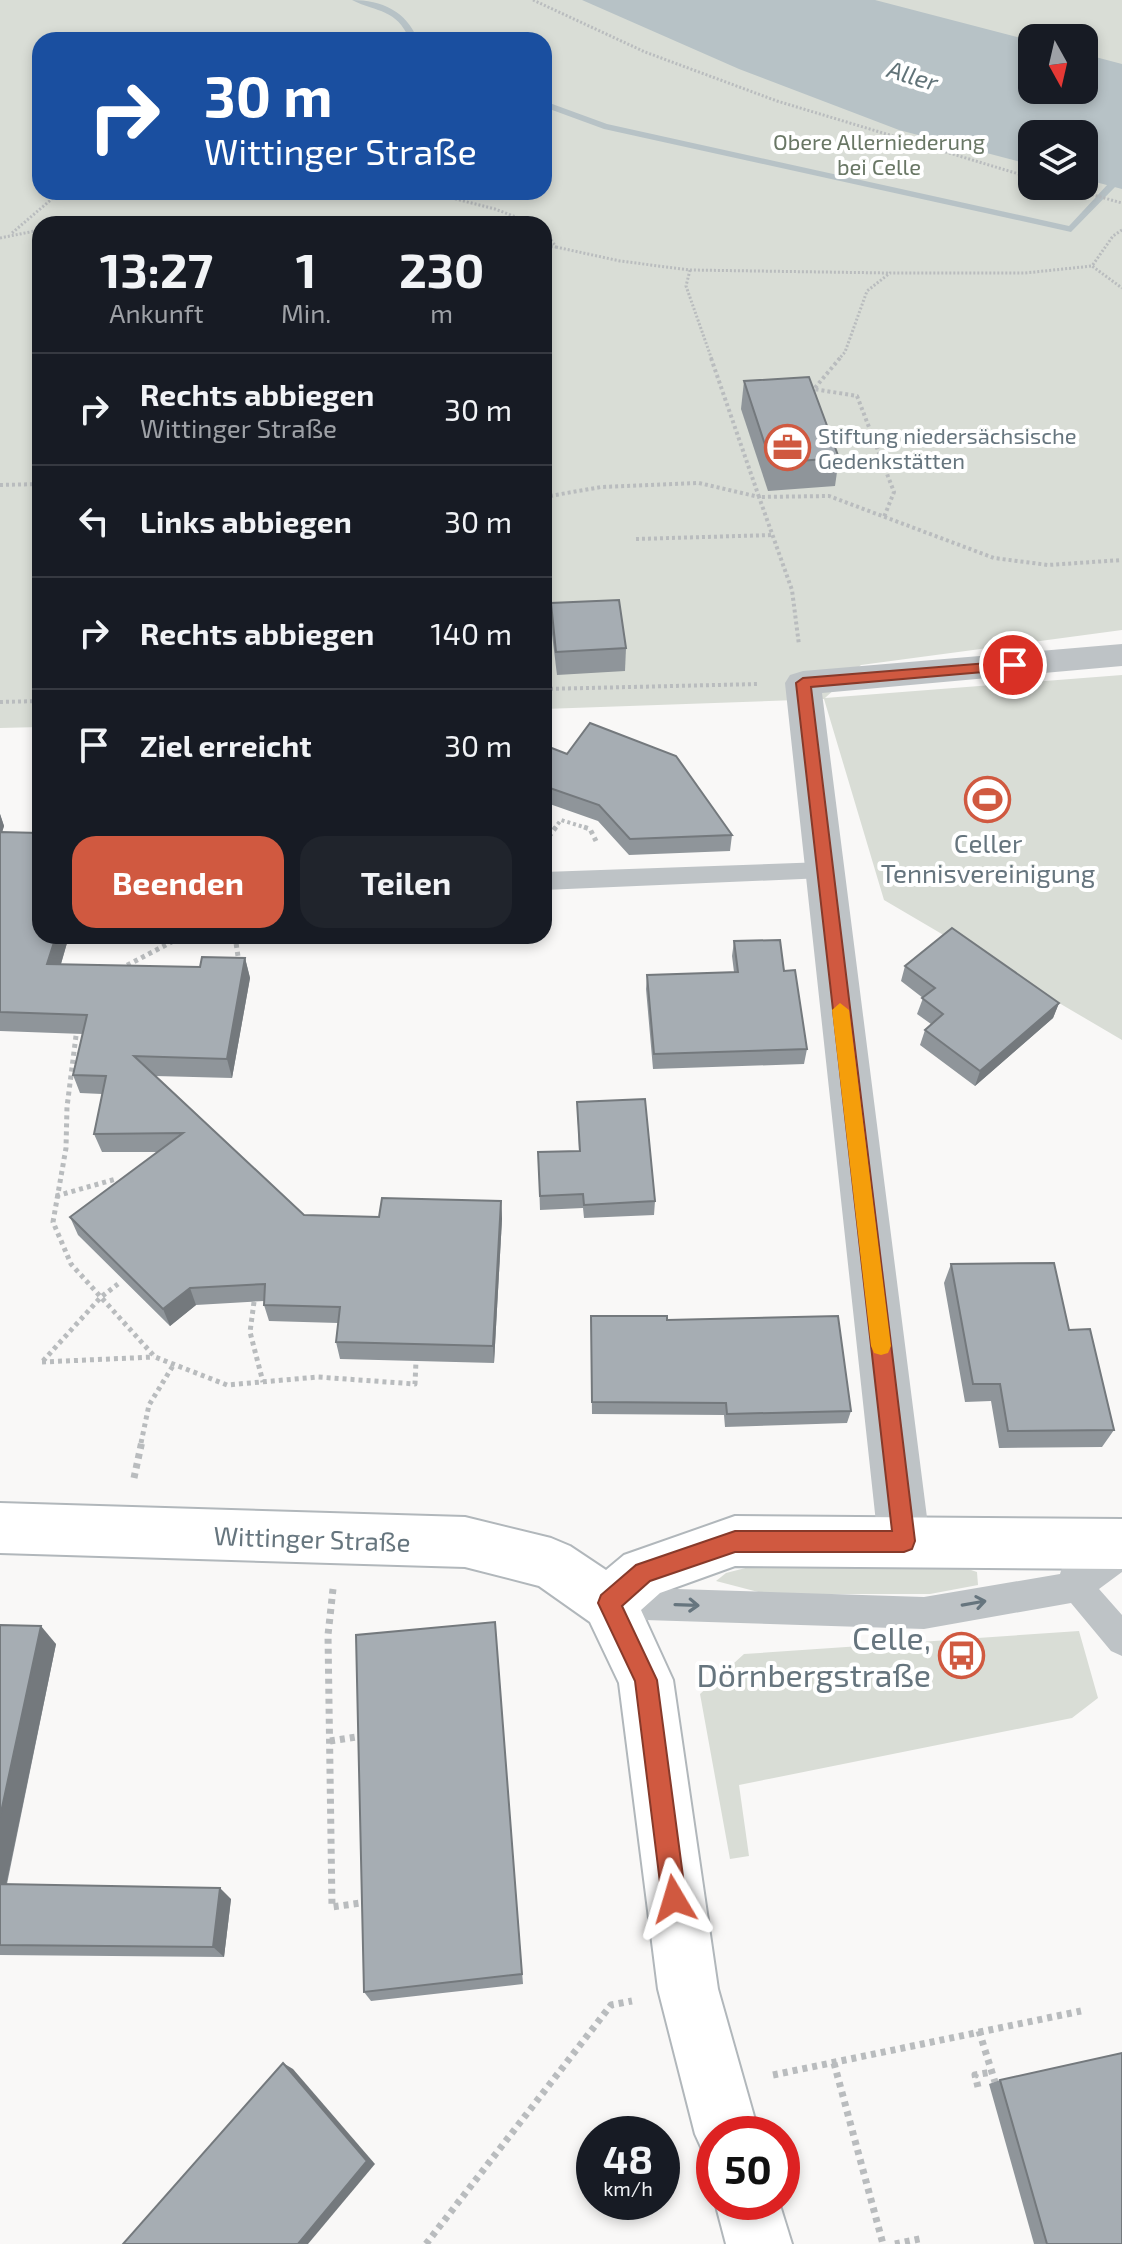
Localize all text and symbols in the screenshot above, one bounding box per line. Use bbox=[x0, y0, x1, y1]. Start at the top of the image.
north arrow bbox=[1018, 24, 1098, 104]
map controls bbox=[1018, 24, 1098, 200]
water label: Aller bbox=[883, 53, 942, 97]
text: 30 m bbox=[204, 61, 333, 128]
icon: right bbox=[72, 64, 176, 168]
button: layers bbox=[1018, 120, 1098, 200]
park label: Obere Allerniederung bei Celle bbox=[773, 128, 985, 179]
text: Wittinger Straße bbox=[204, 129, 477, 172]
text: 13:27 bbox=[100, 240, 213, 298]
text: 1 bbox=[296, 240, 316, 298]
text: 230 bbox=[399, 240, 484, 298]
text: Ankunft bbox=[109, 297, 204, 328]
text: Min. bbox=[281, 297, 331, 328]
text: m bbox=[430, 297, 453, 328]
text: Rechts abbiegen bbox=[140, 376, 374, 412]
icon: right bbox=[72, 387, 116, 431]
text: 30 m bbox=[444, 391, 512, 427]
text: Wittinger Straße bbox=[140, 412, 337, 443]
place label: Stiftung niedersächsische Gedenkstätten bbox=[818, 422, 1077, 473]
office icon: Stiftung niedersächsische Gedenkstätten bbox=[763, 424, 811, 472]
icon: left bbox=[72, 499, 116, 543]
text: Links abbiegen bbox=[140, 503, 352, 539]
text: 30 m bbox=[444, 503, 512, 539]
icon: right bbox=[72, 611, 116, 655]
text: Rechts abbiegen bbox=[140, 615, 374, 651]
text: 140 m bbox=[431, 615, 512, 651]
pin bbox=[979, 631, 1047, 699]
icon: arrive bbox=[991, 643, 1035, 687]
icon: arrive bbox=[72, 723, 116, 767]
text: Ziel erreicht bbox=[140, 727, 312, 763]
text: 30 m bbox=[444, 727, 512, 763]
sports icon: Celler Tennisvereinigung bbox=[964, 775, 1012, 823]
place label: Celler Tennisvereinigung bbox=[881, 827, 1095, 888]
button: Beenden bbox=[72, 836, 284, 928]
button: Teilen bbox=[300, 836, 512, 928]
street label: Wittinger Straße bbox=[213, 1519, 411, 1557]
one-way arrow bbox=[961, 1595, 986, 1610]
one-way arrow bbox=[673, 1598, 700, 1613]
place label: Celle, Dörnbergstraße bbox=[697, 1618, 931, 1693]
bus stop icon: Celle, Dörnbergstraße bbox=[938, 1631, 986, 1679]
position arrow bbox=[632, 1857, 716, 1941]
speed limit sign: 50 bbox=[696, 2116, 800, 2220]
text: 48 bbox=[603, 2134, 653, 2182]
text: km/h bbox=[603, 2176, 653, 2200]

